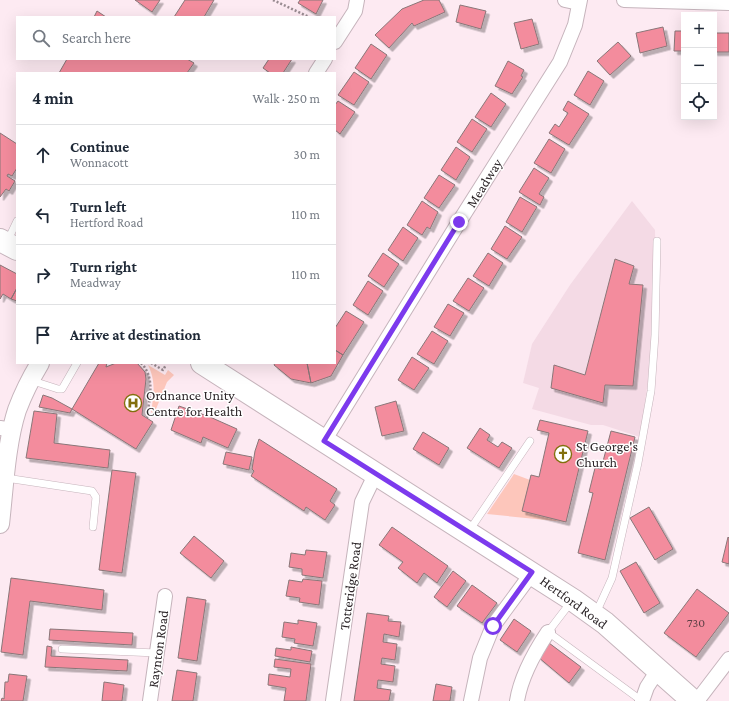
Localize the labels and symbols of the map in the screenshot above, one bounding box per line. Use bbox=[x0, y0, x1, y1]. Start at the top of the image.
street label: Meadway bbox=[463, 155, 506, 210]
route end bbox=[450, 213, 468, 231]
place label: Ordnance Unity Centre for Health bbox=[146, 387, 243, 419]
hospital icon: Ordnance Unity Centre for Health bbox=[123, 393, 143, 413]
place label: St George's Church bbox=[576, 438, 638, 470]
church icon: St George's Church bbox=[553, 444, 573, 464]
street label: Totteridge Road bbox=[336, 540, 364, 631]
street label: Hertford Road bbox=[537, 572, 611, 632]
street label: Raynton Road bbox=[145, 609, 171, 689]
house number: 730 bbox=[687, 616, 705, 630]
route start bbox=[484, 617, 502, 635]

